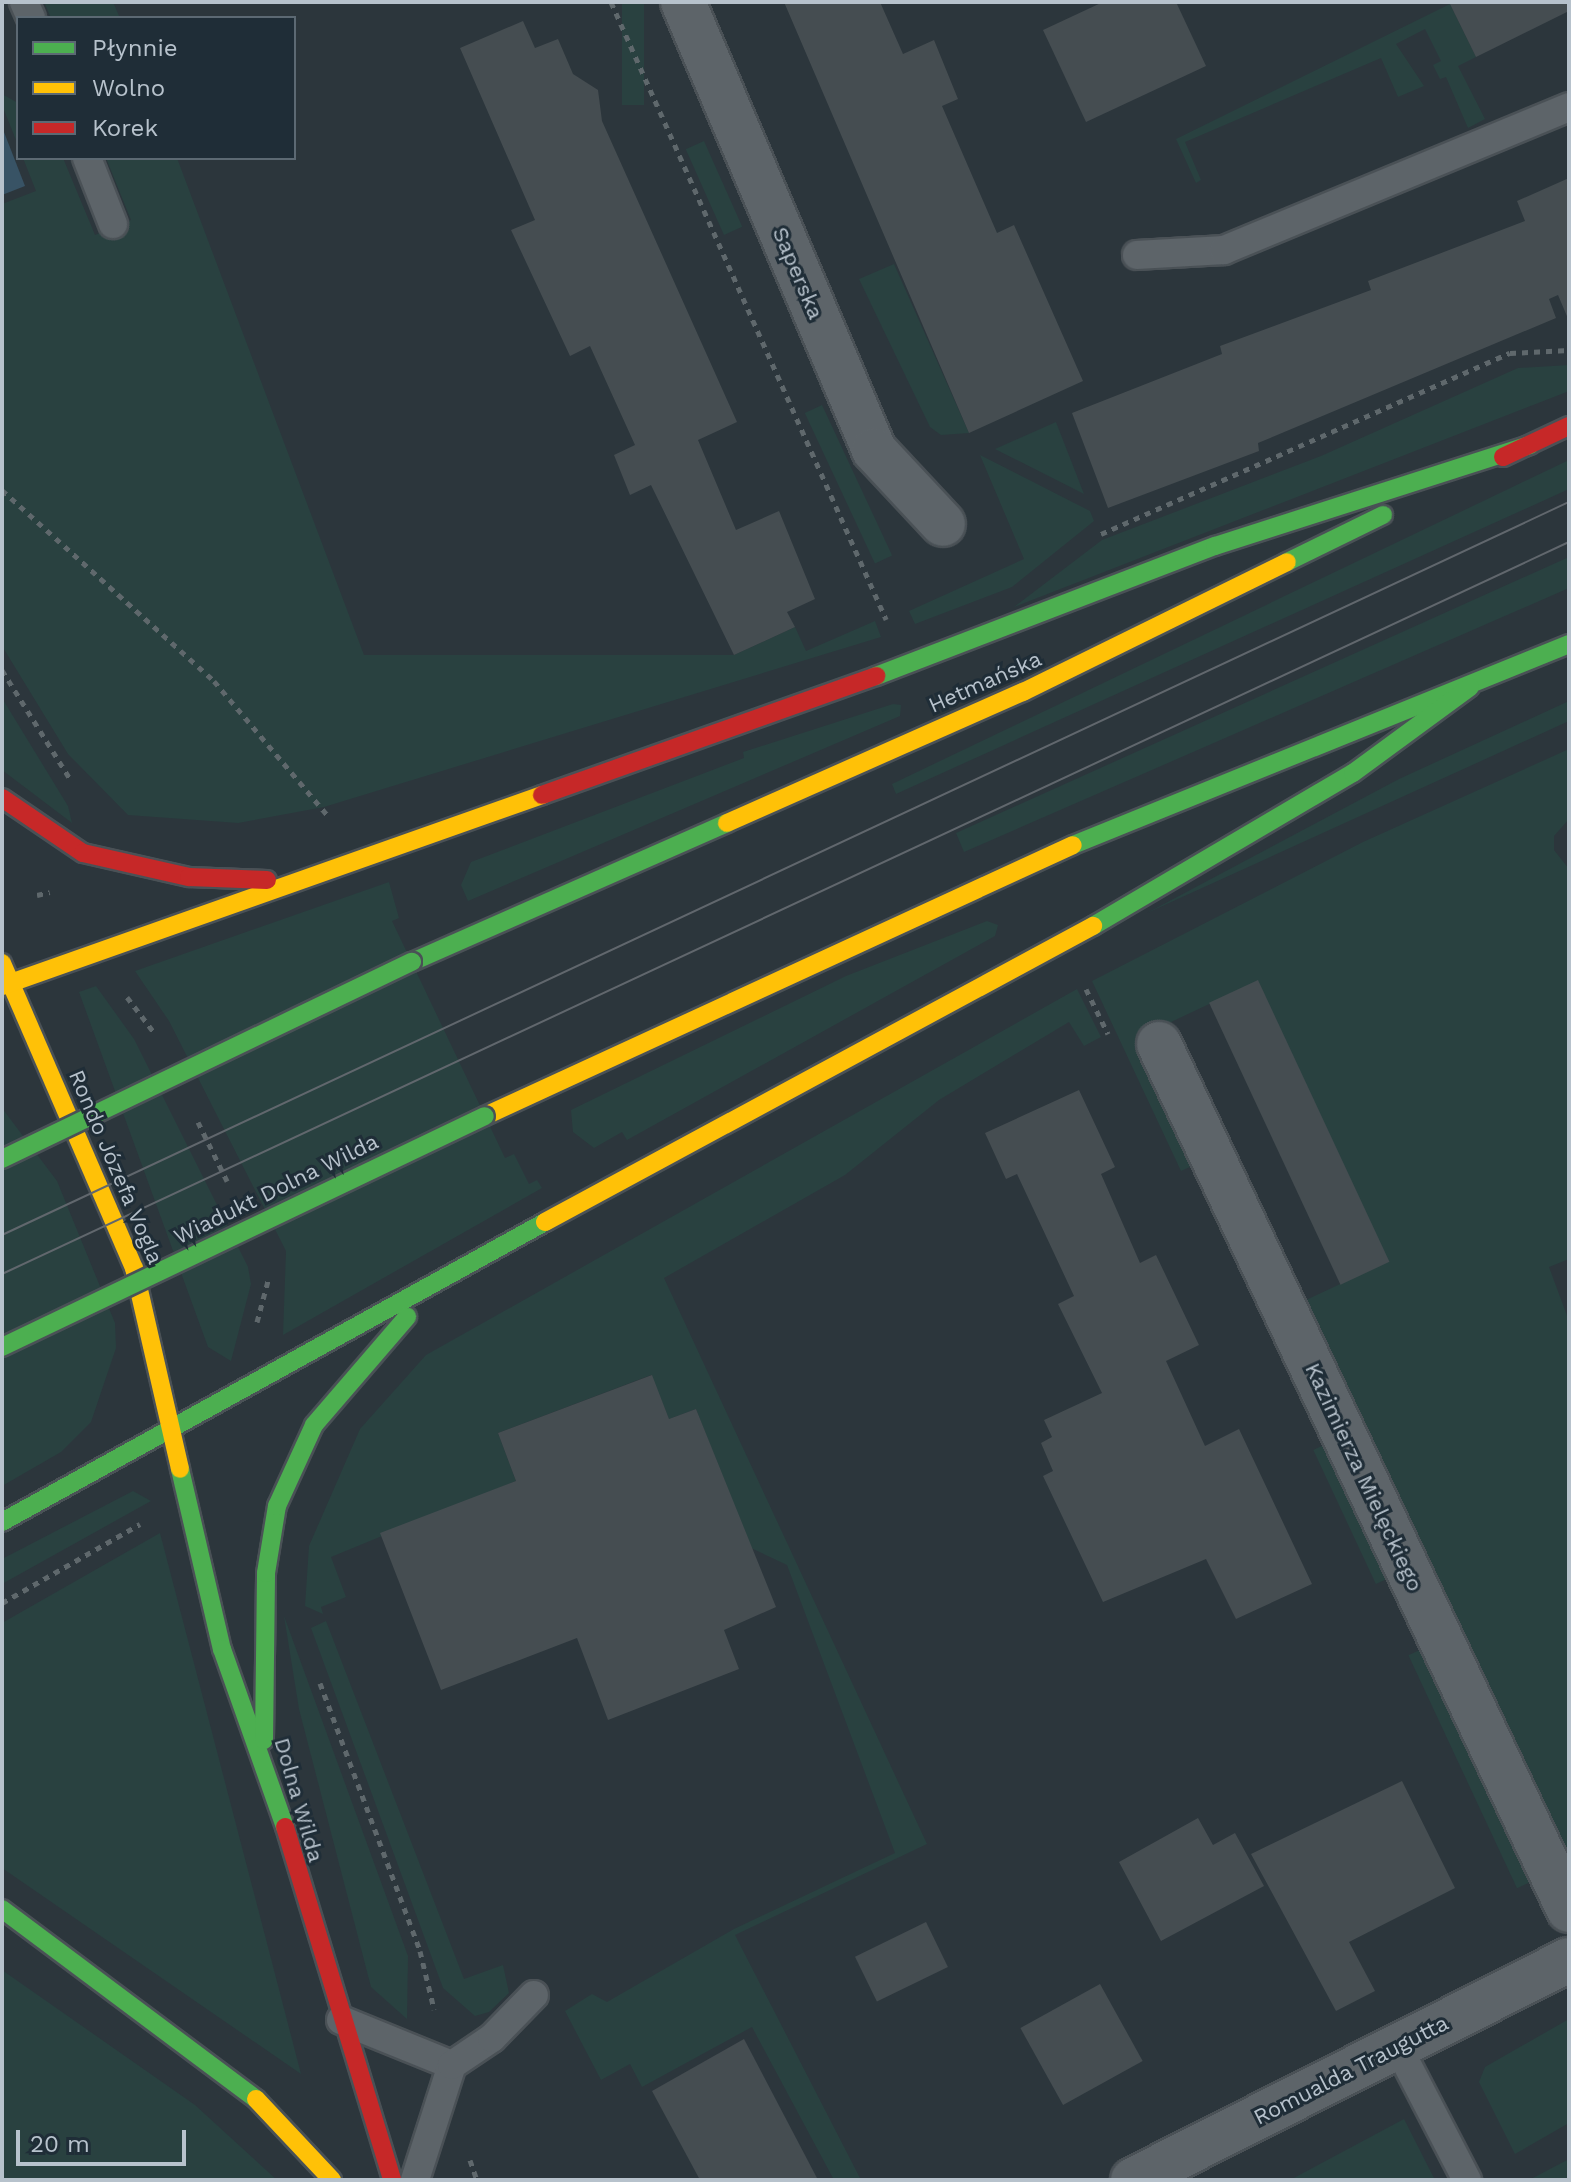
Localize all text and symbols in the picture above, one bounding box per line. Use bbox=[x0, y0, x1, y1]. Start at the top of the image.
legend bbox=[16, 16, 296, 160]
text: Płynnie bbox=[92, 34, 178, 62]
text: Wolno bbox=[92, 74, 165, 102]
text: Korek bbox=[92, 114, 158, 142]
street label: Saperska bbox=[767, 223, 829, 323]
street label: Hetmańska bbox=[924, 645, 1046, 719]
street label: Rondo Józefa Vogla bbox=[63, 1065, 169, 1269]
street label: Wiadukt Dolna Wilda bbox=[169, 1128, 383, 1250]
street label: Kazimierza Mielęckiego bbox=[1299, 1358, 1429, 1596]
street label: Dolna Wilda bbox=[268, 1734, 330, 1866]
street label: Romualda Traugutta bbox=[1249, 2009, 1453, 2131]
scale bar bbox=[20, 2114, 190, 2164]
text: 20 m bbox=[30, 2130, 90, 2158]

